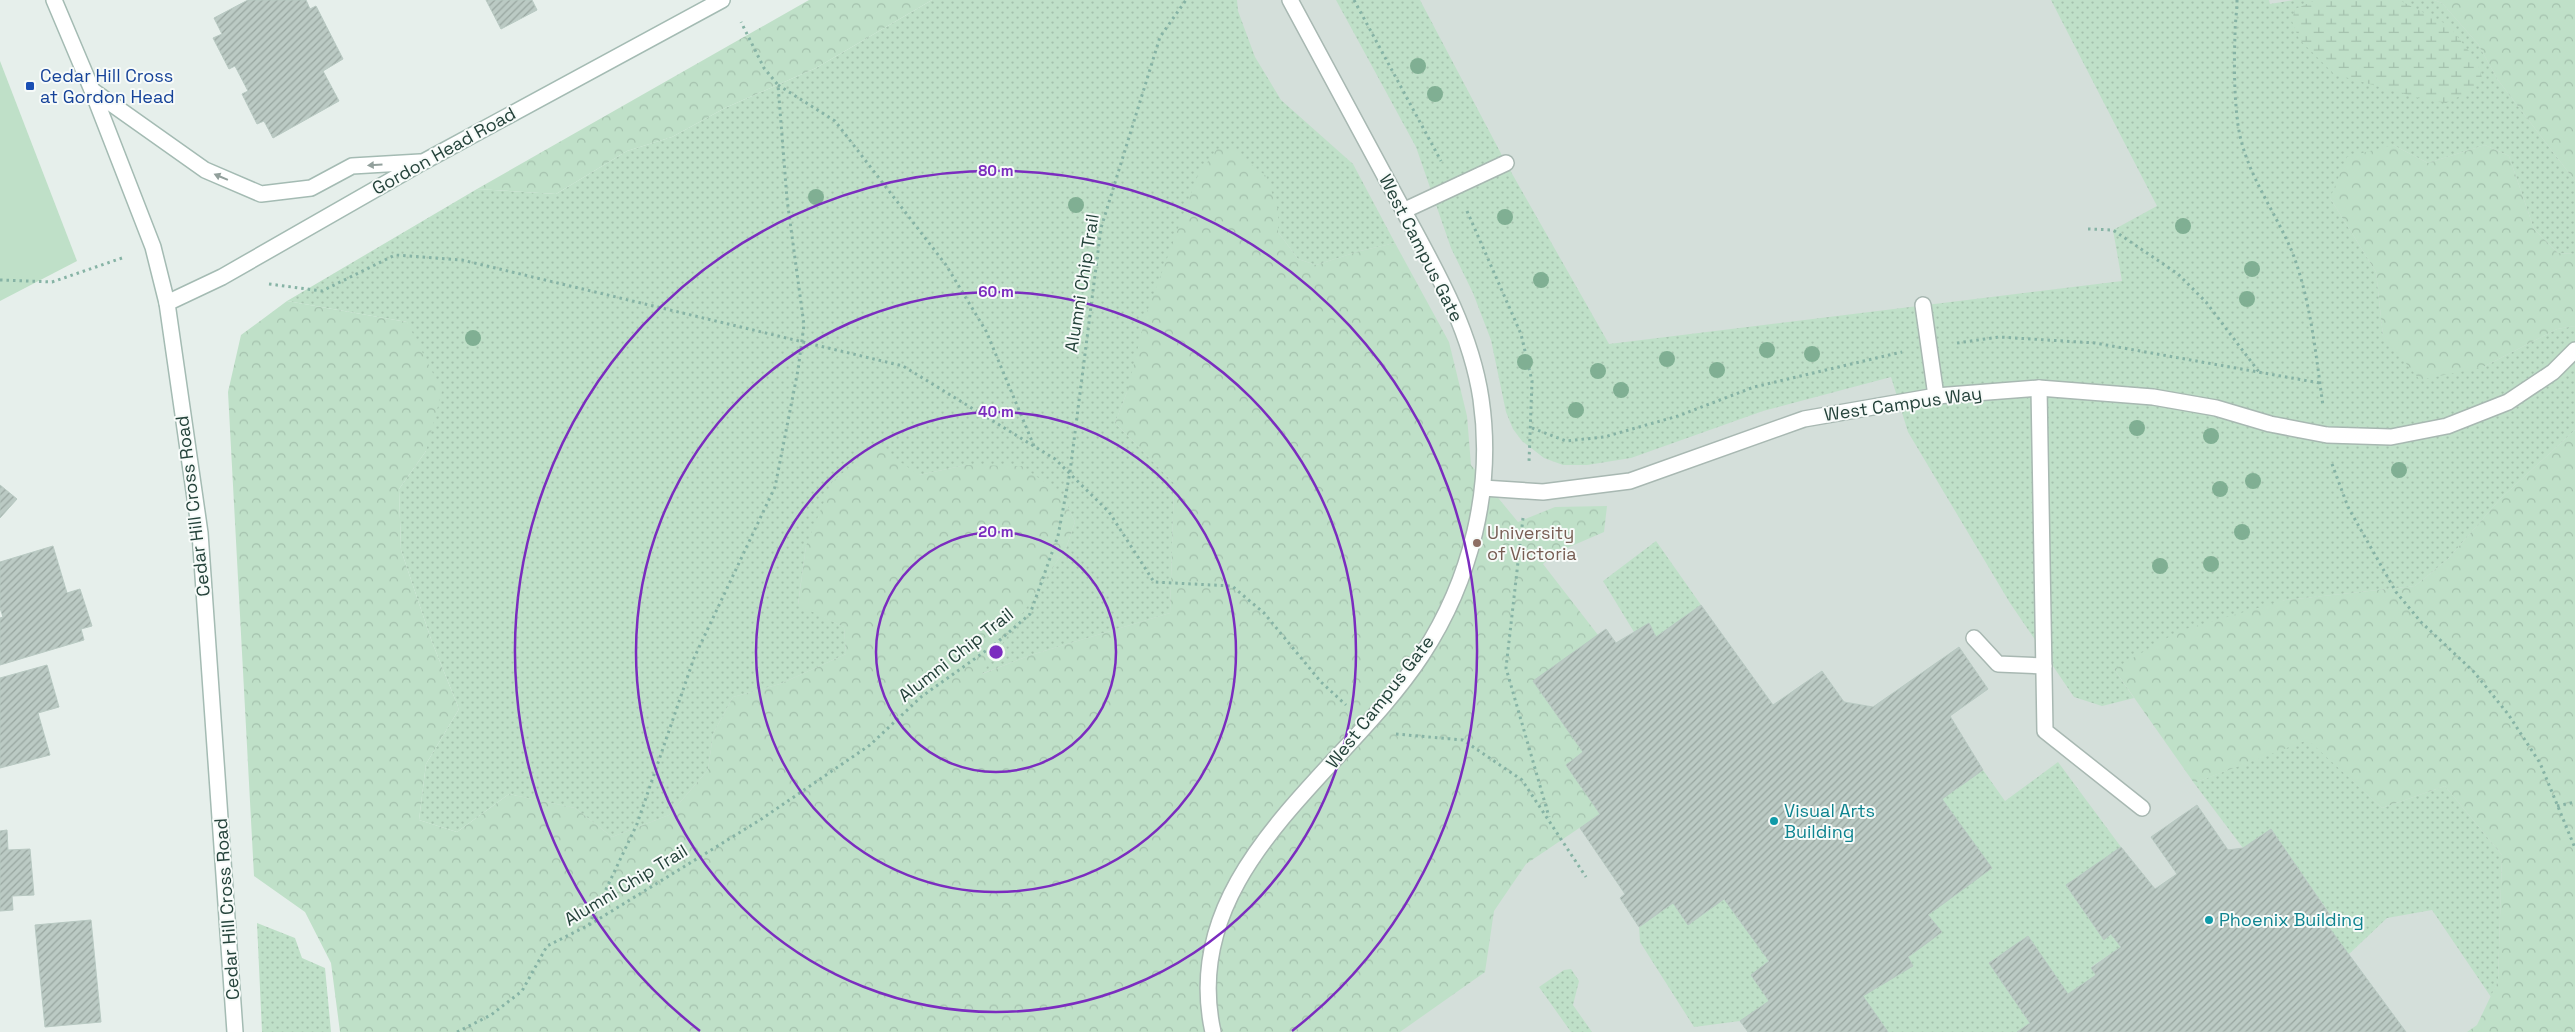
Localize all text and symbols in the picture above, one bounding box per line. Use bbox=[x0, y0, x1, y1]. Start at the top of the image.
place label: Cedar Hill Cross at Gordon Head bbox=[40, 64, 175, 108]
marker: Cedar Hill Cross at Gordon Head bbox=[24, 80, 36, 92]
street label: Gordon Head Road bbox=[368, 102, 520, 200]
one-way arrow bbox=[366, 161, 382, 169]
text: 80 m bbox=[978, 161, 1014, 180]
street label: West Campus Gate bbox=[1374, 170, 1469, 325]
one-way arrow bbox=[214, 172, 228, 180]
street label: Alumni Chip Trail bbox=[1059, 212, 1104, 354]
text: 60 m bbox=[978, 282, 1014, 301]
street label: West Campus Way bbox=[1823, 381, 1983, 426]
text: 40 m bbox=[978, 402, 1014, 421]
street label: Cedar Hill Cross Road bbox=[170, 414, 215, 598]
place label: University of Victoria bbox=[1487, 521, 1577, 565]
text: 20 m bbox=[978, 522, 1014, 541]
marker: University of Victoria bbox=[1471, 537, 1483, 549]
street label: Alumni Chip Trail bbox=[893, 602, 1018, 707]
street label: West Campus Gate bbox=[1320, 630, 1439, 773]
centre of rings bbox=[987, 643, 1005, 661]
place label: Visual Arts Building bbox=[1784, 799, 1875, 843]
marker: Visual Arts Building bbox=[1768, 815, 1780, 827]
street label: Cedar Hill Cross Road bbox=[209, 817, 244, 1001]
street label: Alumni Chip Trail bbox=[560, 839, 692, 930]
place label: Phoenix Building bbox=[2219, 908, 2364, 931]
marker: Phoenix Building bbox=[2203, 914, 2215, 926]

